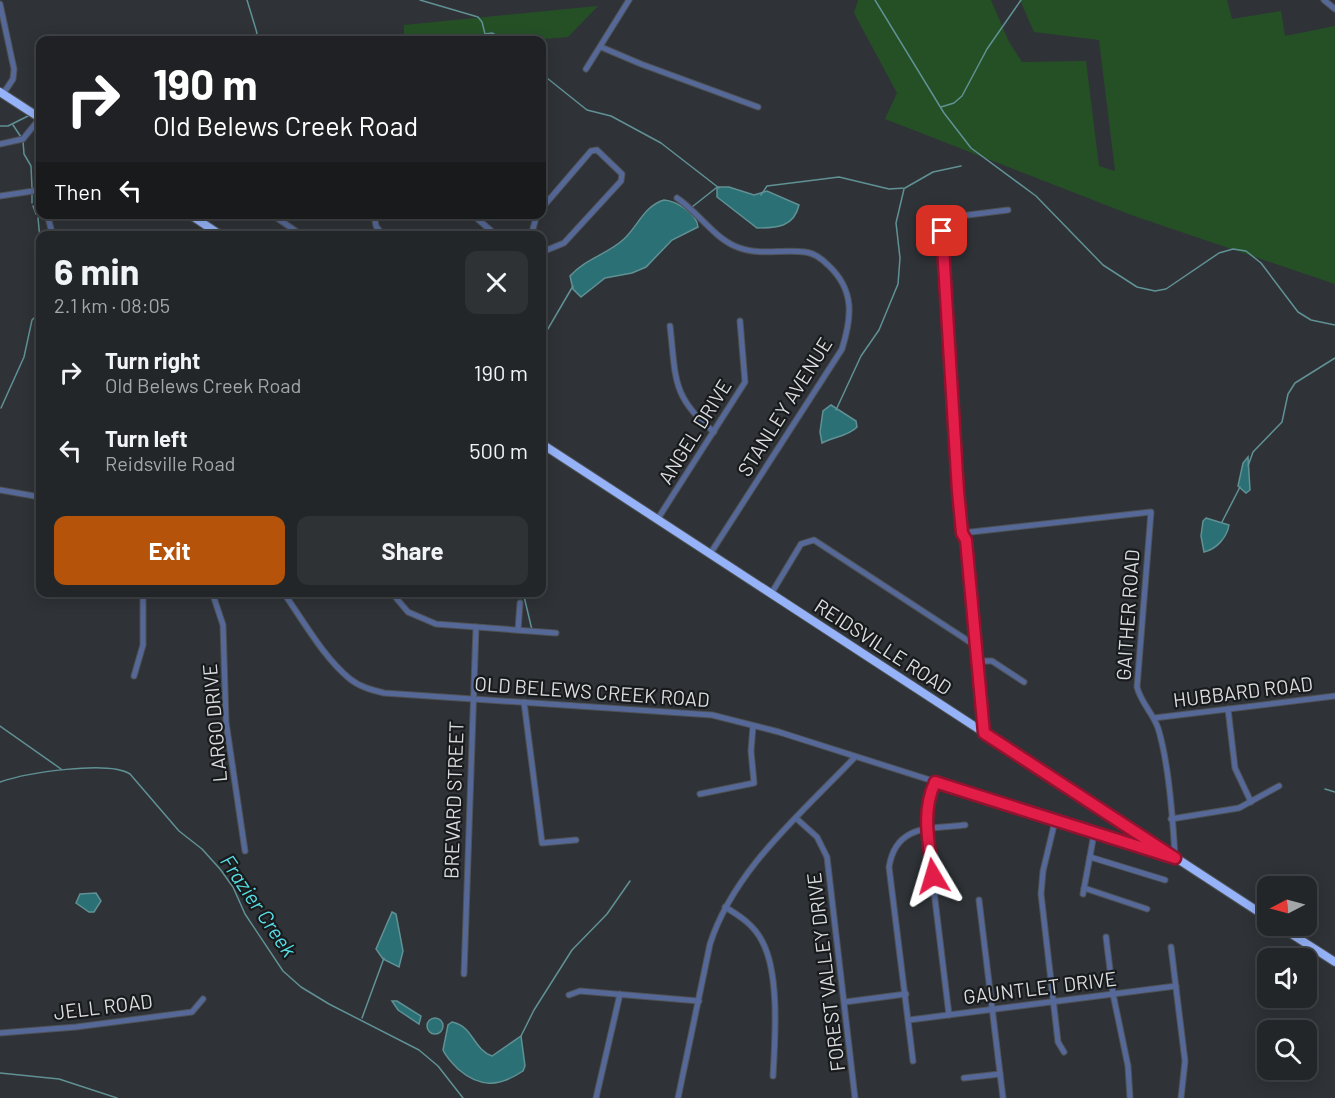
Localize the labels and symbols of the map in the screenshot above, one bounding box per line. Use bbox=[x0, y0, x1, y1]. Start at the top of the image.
pin bbox=[916, 205, 967, 256]
street label: STANLEY AVENUE bbox=[732, 333, 837, 480]
street label: ANGEL DRIVE bbox=[653, 375, 736, 488]
street label: GAITHER ROAD bbox=[1110, 548, 1144, 681]
street label: REIDSVILLE ROAD bbox=[811, 593, 956, 699]
street label: LARGO DRIVE bbox=[197, 663, 231, 783]
street label: OLD BELEWS CREEK ROAD bbox=[474, 671, 710, 711]
street label: HUBBARD ROAD bbox=[1172, 671, 1314, 711]
street label: BREVARD STREET bbox=[438, 720, 468, 879]
position arrow bbox=[901, 844, 965, 908]
water label: Frazier Creek bbox=[216, 849, 303, 962]
street label: FOREST VALLEY DRIVE bbox=[801, 871, 849, 1073]
north arrow bbox=[1257, 876, 1317, 936]
street label: GAUNTLET DRIVE bbox=[962, 966, 1118, 1008]
street label: JELL ROAD bbox=[52, 988, 154, 1024]

